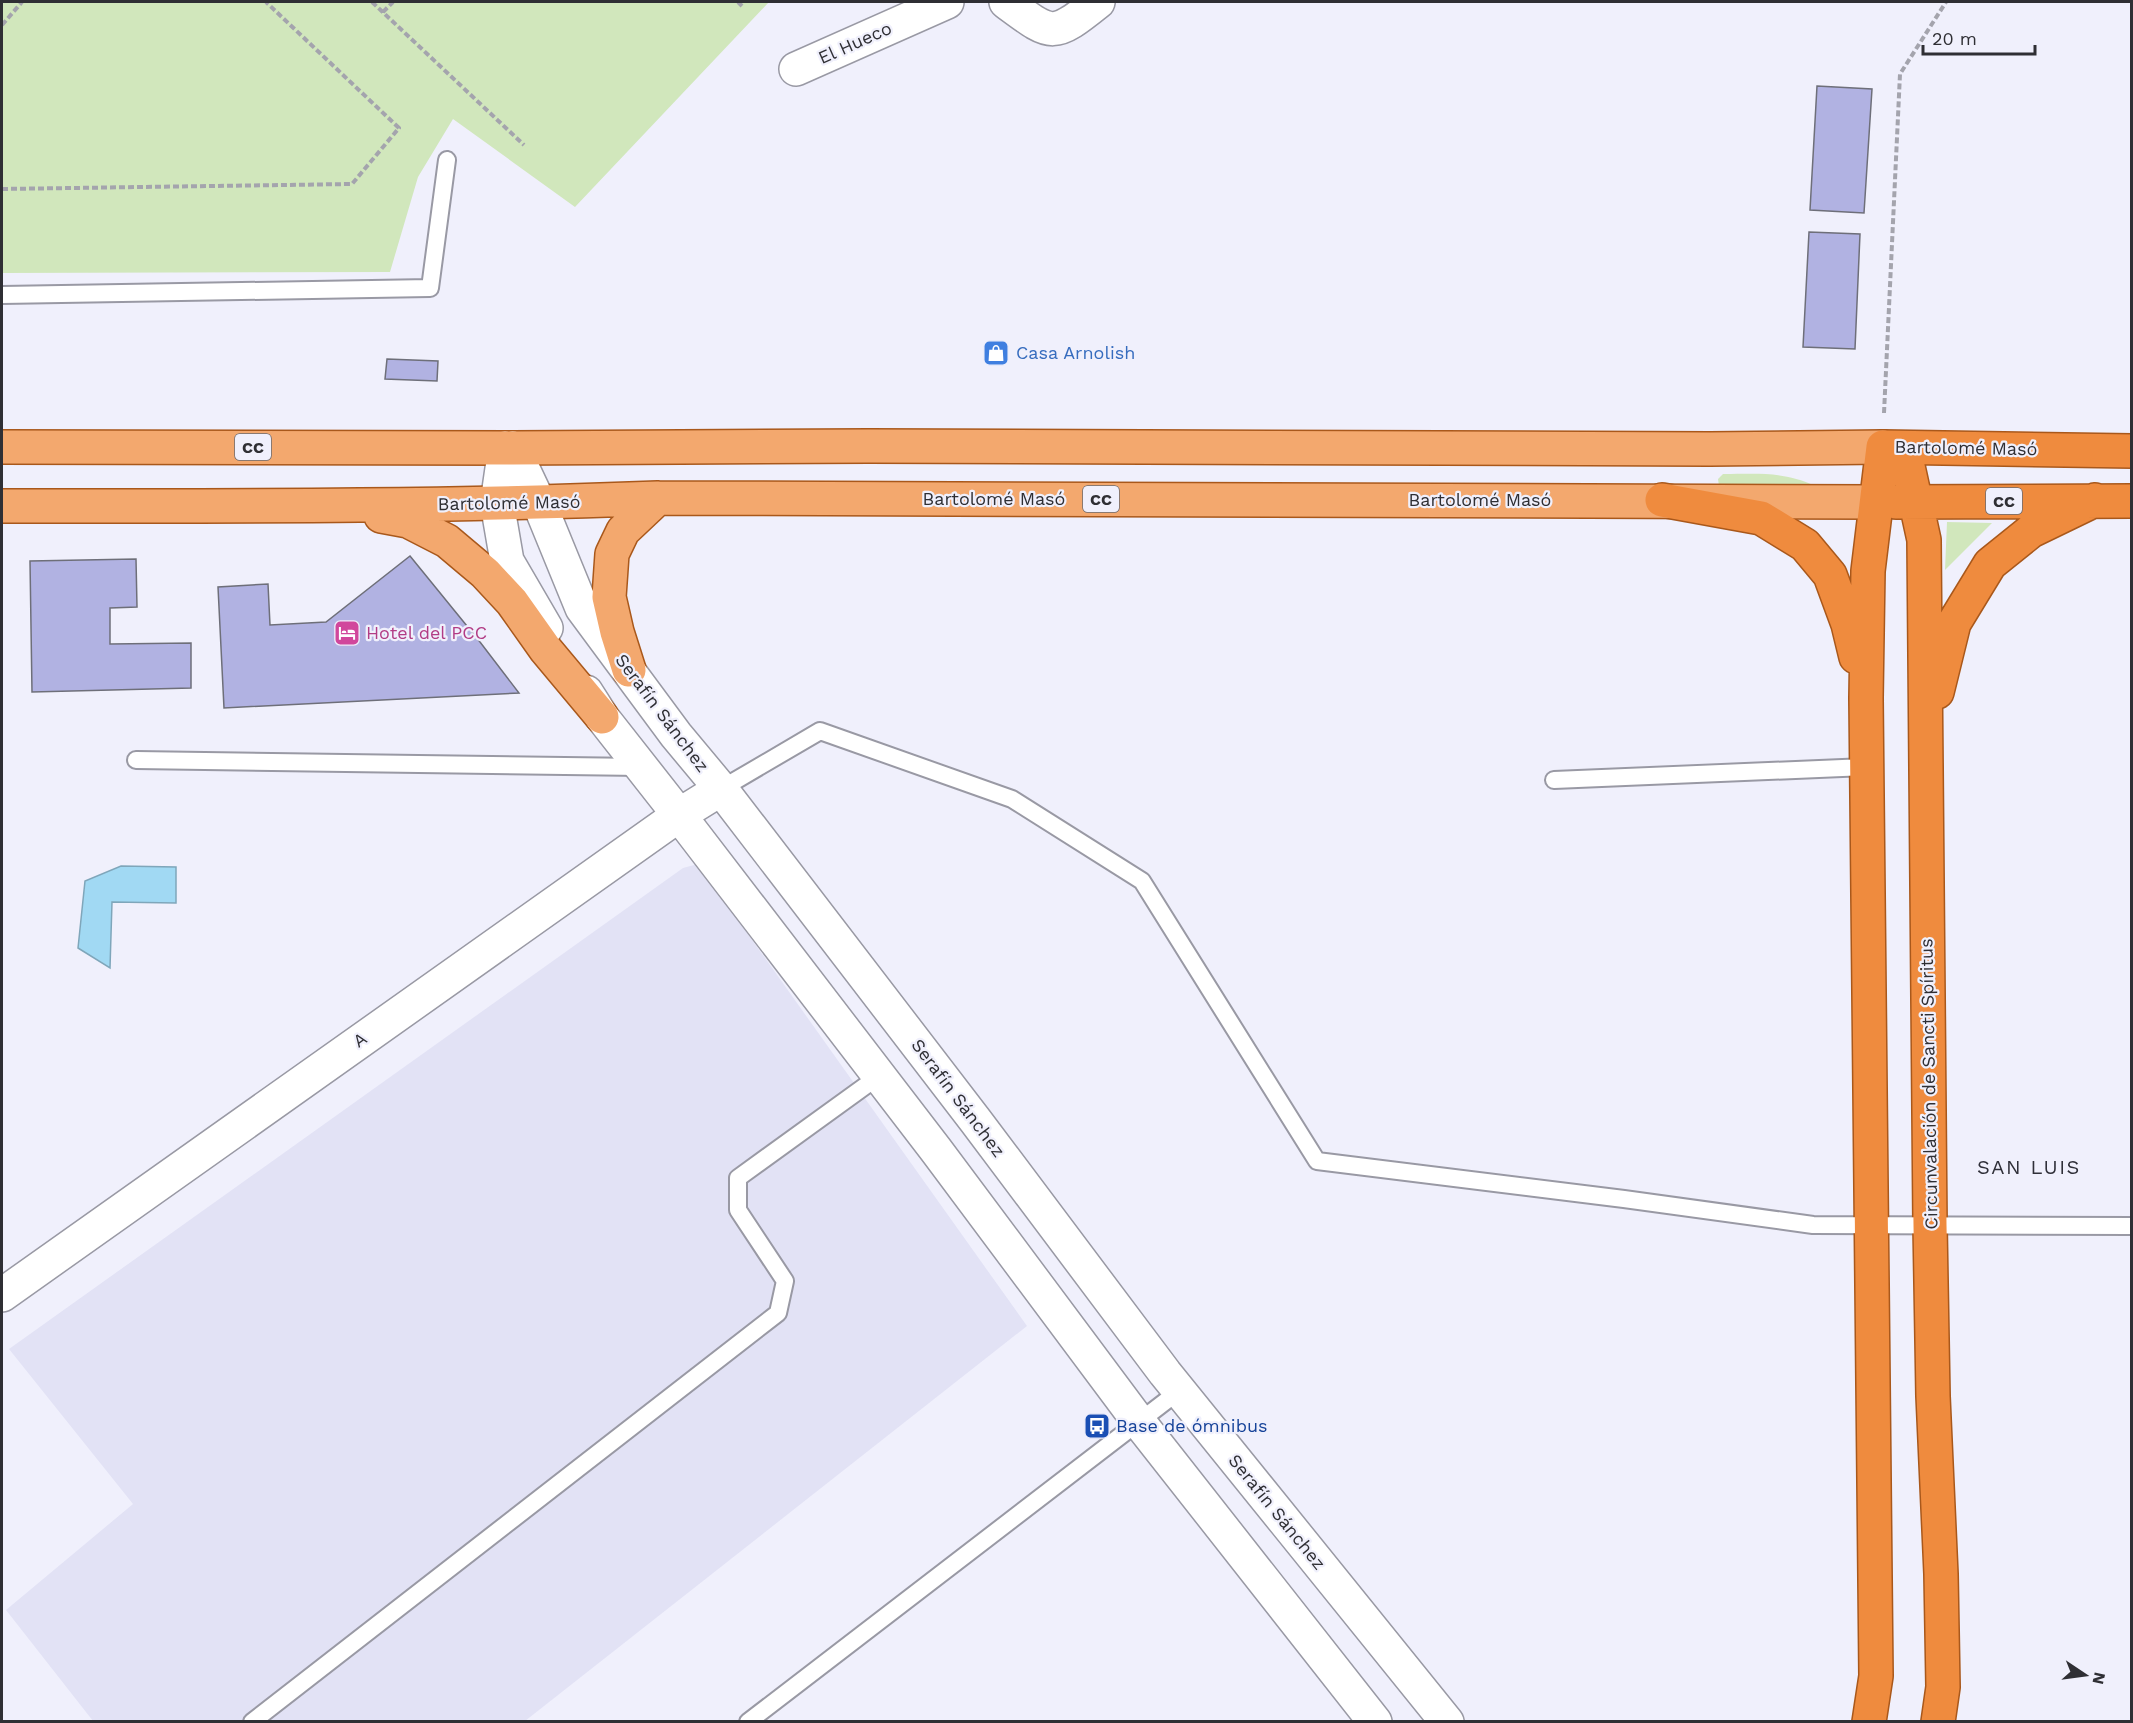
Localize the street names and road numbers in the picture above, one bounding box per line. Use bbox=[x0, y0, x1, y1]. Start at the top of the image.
street label: El Hueco bbox=[815, 17, 895, 68]
road number: CC bbox=[235, 434, 271, 460]
street label: Bartolomé Masó bbox=[1894, 436, 2038, 459]
road number: CC bbox=[1083, 486, 1119, 512]
street label: Bartolomé Masó bbox=[923, 488, 1065, 509]
road number: CC bbox=[1986, 488, 2022, 514]
street label: Bartolomé Masó bbox=[1409, 489, 1551, 510]
street label: Bartolomé Masó bbox=[437, 491, 581, 514]
street label: Serafín Sánchez bbox=[611, 650, 714, 776]
street label: Circunvalación de Sancti Spíritus bbox=[1915, 938, 1942, 1230]
street label: A bbox=[349, 1028, 371, 1052]
street label: Serafín Sánchez bbox=[907, 1035, 1010, 1161]
street label: Serafín Sánchez bbox=[1224, 1450, 1330, 1574]

